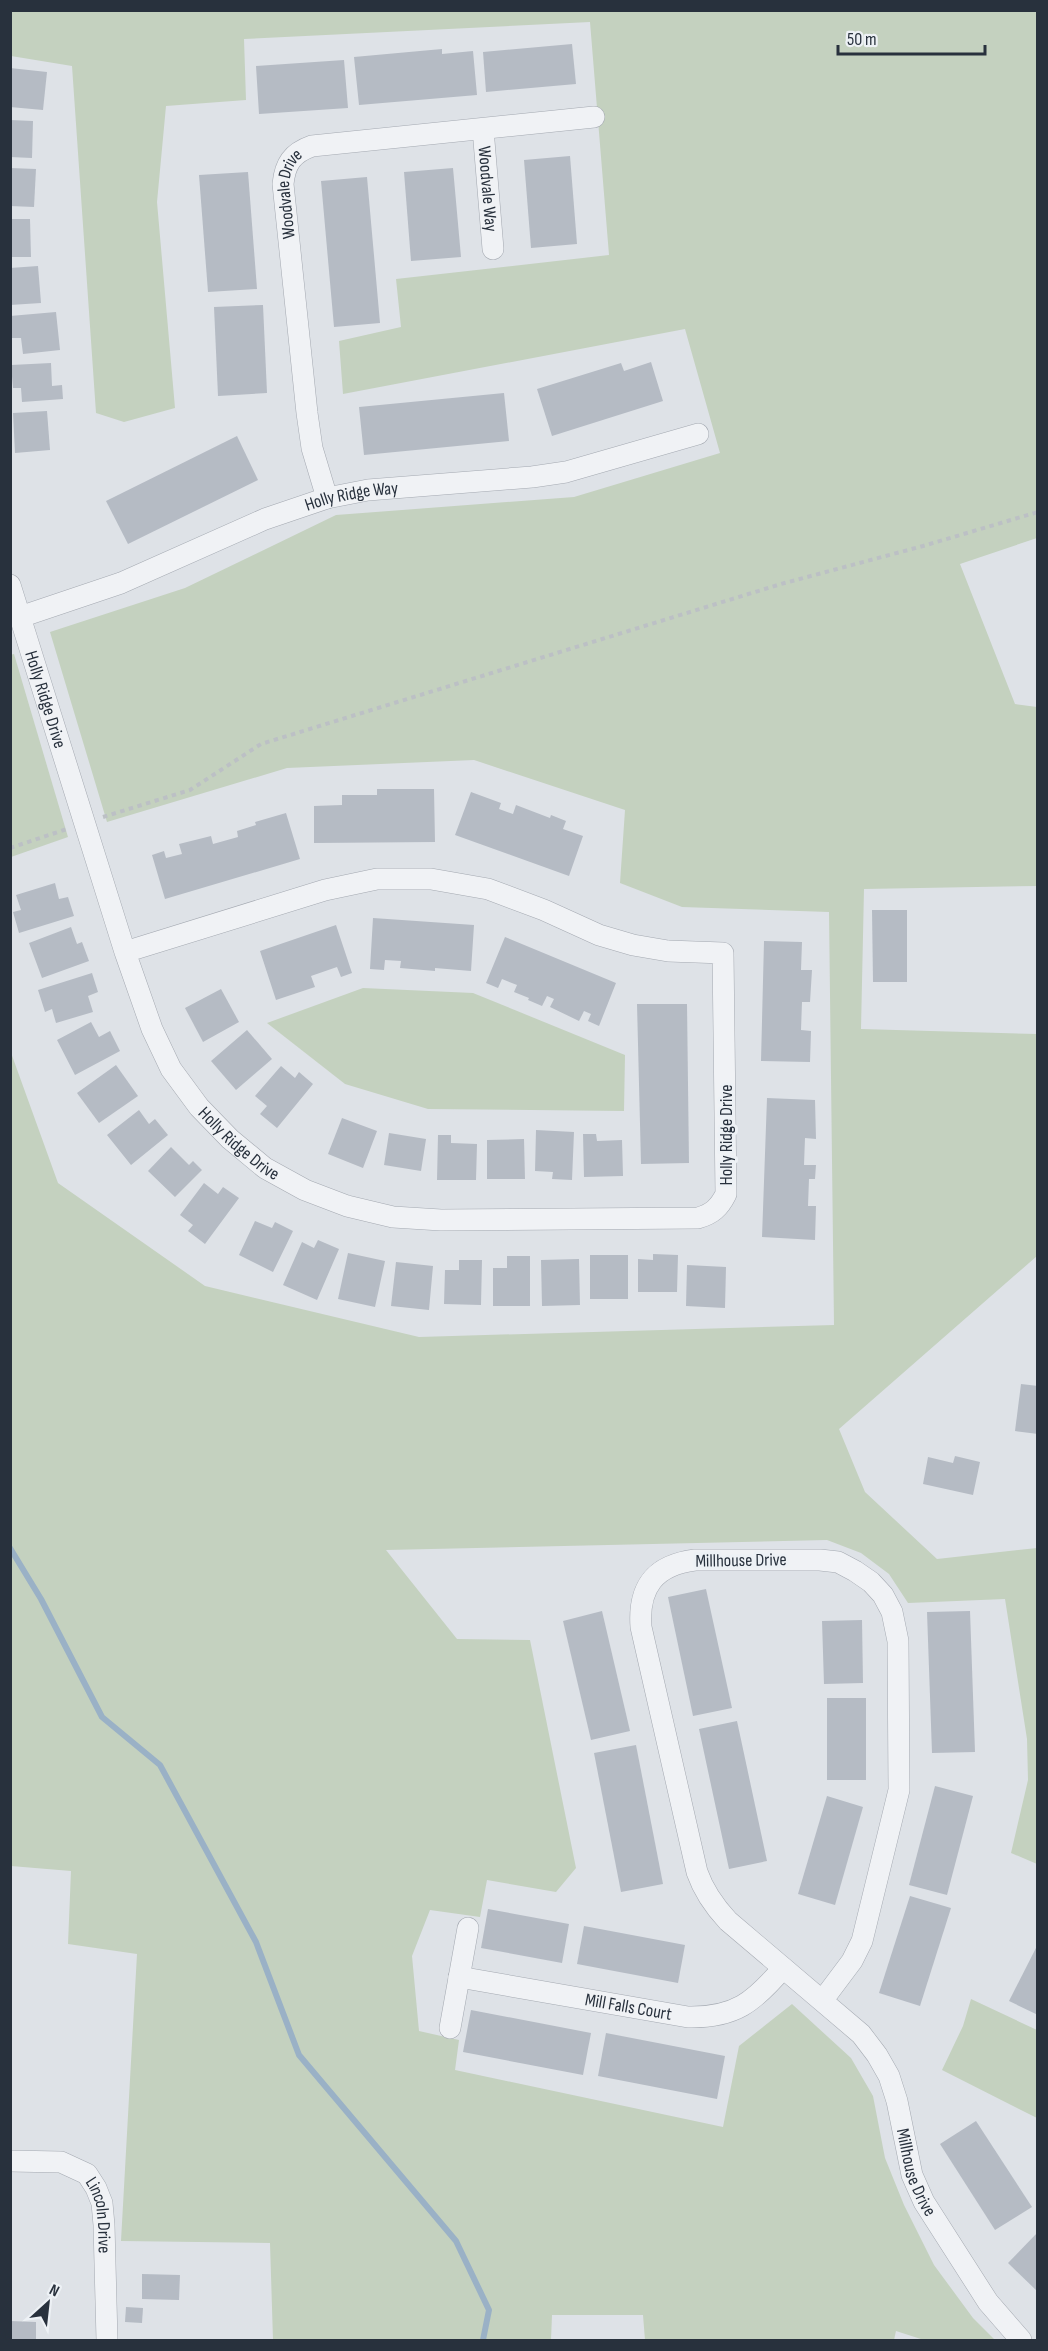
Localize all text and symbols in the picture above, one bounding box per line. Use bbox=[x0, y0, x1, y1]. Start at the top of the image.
scale bar bbox=[838, 18, 985, 56]
text: 50 m bbox=[847, 29, 877, 50]
street label: Woodvale Drive bbox=[273, 144, 306, 240]
street label: Woodvale Way bbox=[473, 145, 502, 233]
street label: Holly Ridge Way bbox=[302, 478, 399, 516]
street label: Holly Ridge Drive bbox=[20, 648, 71, 751]
street label: Holly Ridge Drive bbox=[716, 1085, 737, 1185]
street label: Holly Ridge Drive bbox=[194, 1103, 283, 1185]
street label: Millhouse Drive bbox=[695, 1549, 787, 1572]
street label: Mill Falls Court bbox=[583, 1989, 674, 2025]
street label: Millhouse Drive bbox=[892, 2127, 940, 2220]
street label: Lincoln Drive bbox=[81, 2173, 115, 2254]
north arrow bbox=[18, 2273, 78, 2333]
text: N bbox=[46, 2281, 62, 2301]

